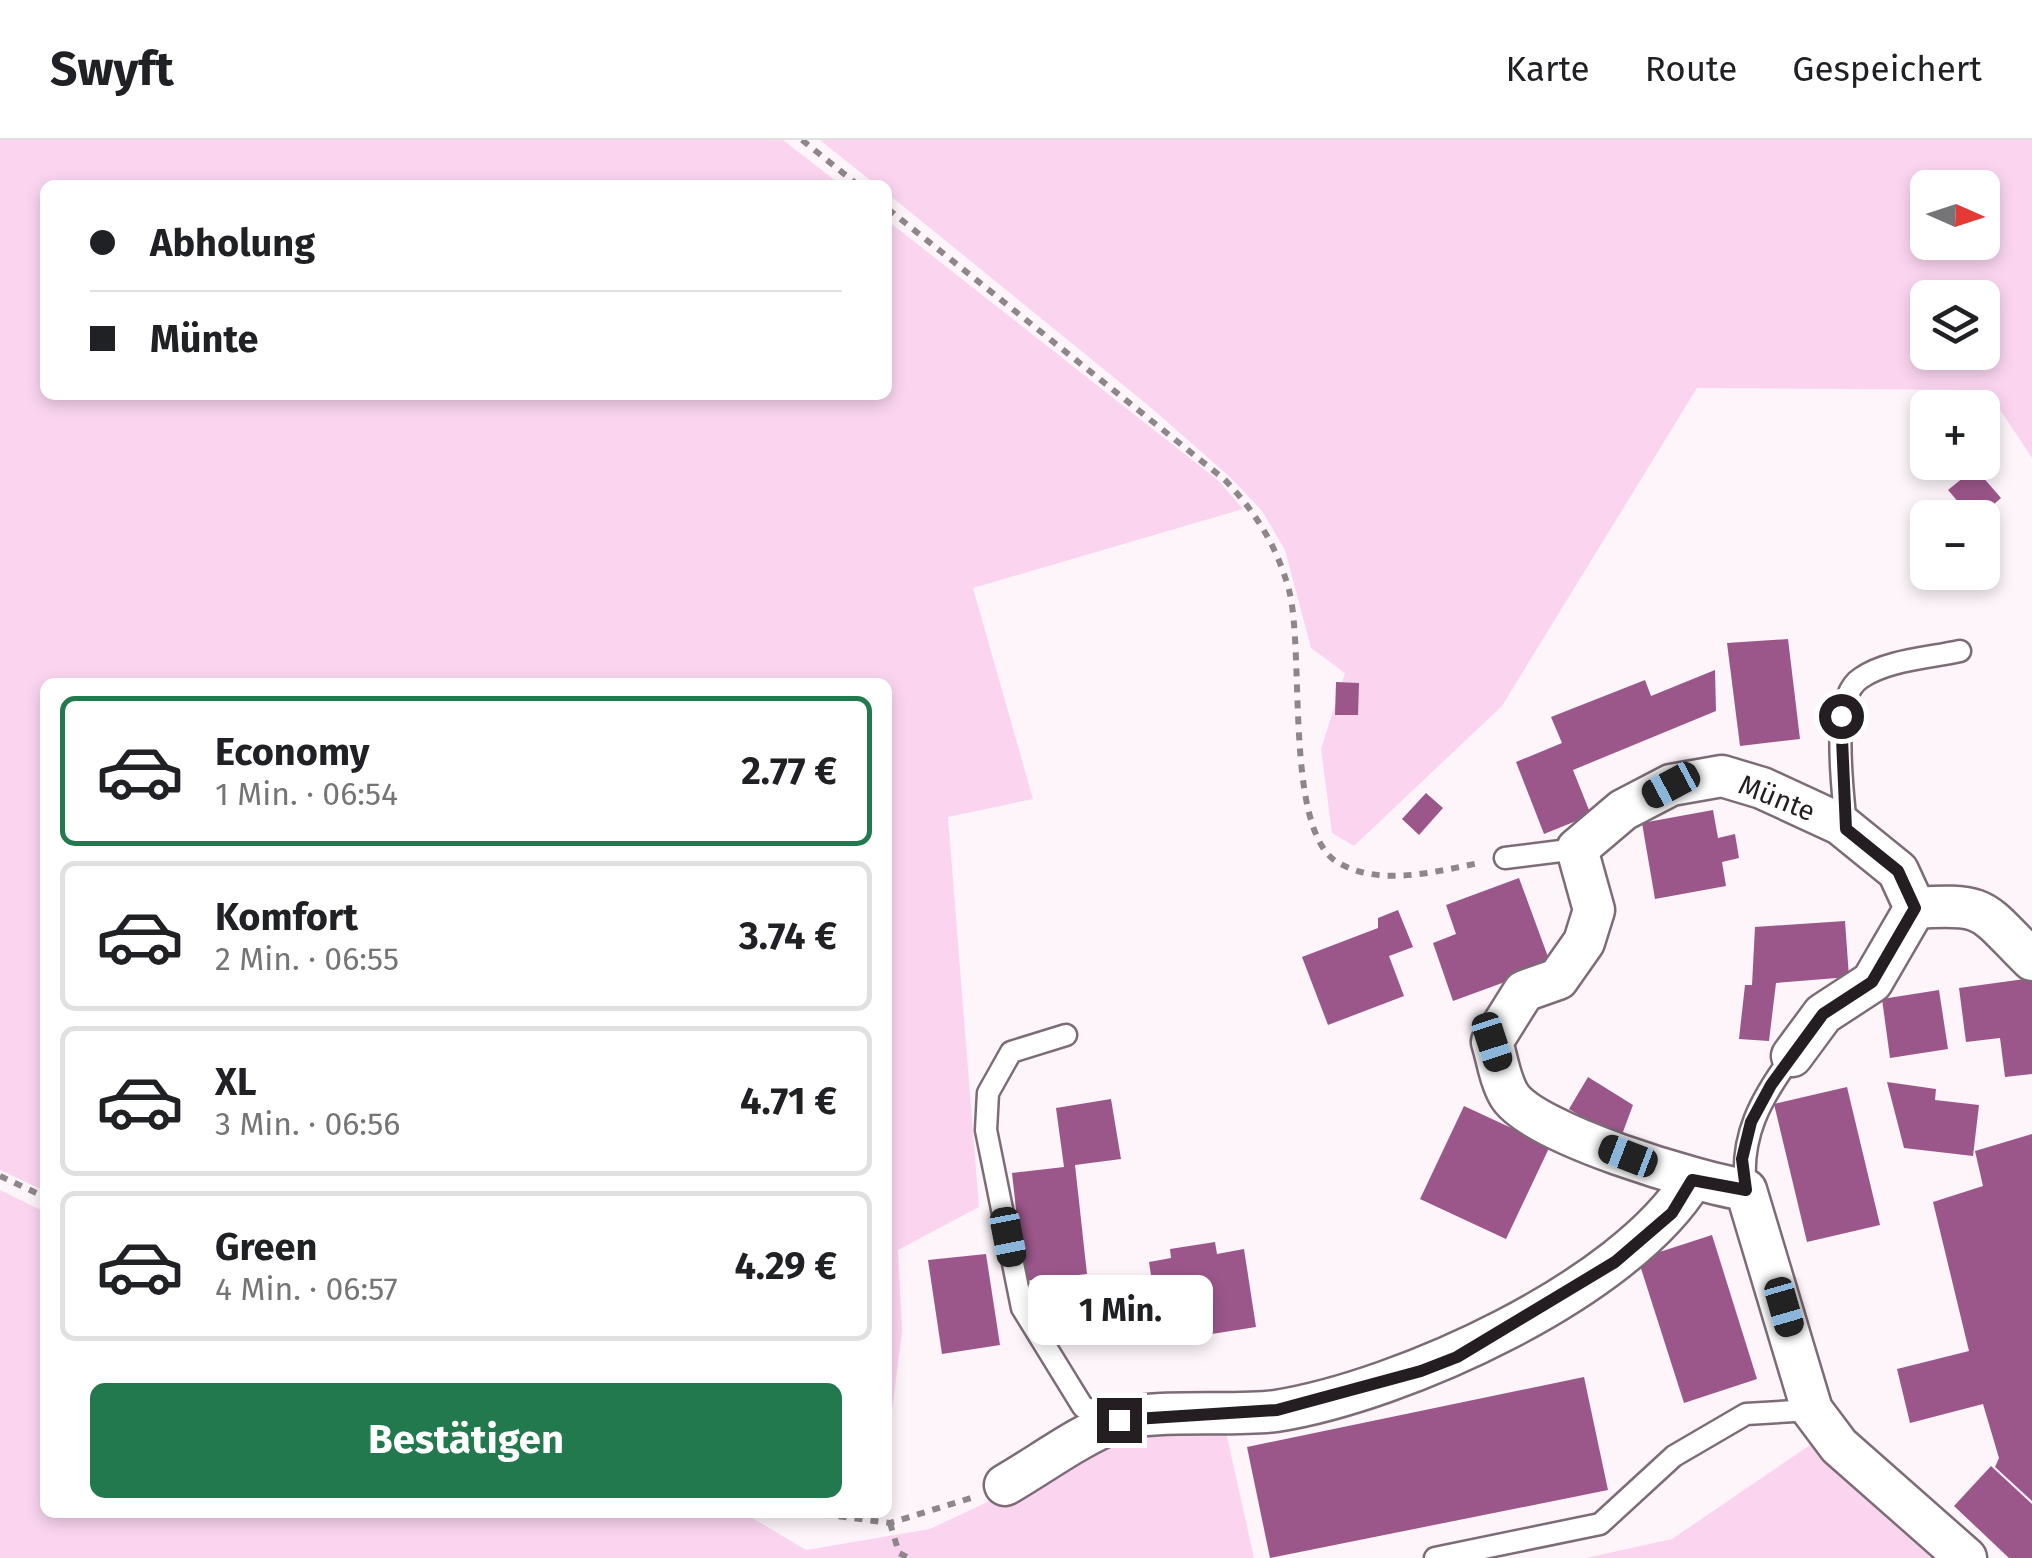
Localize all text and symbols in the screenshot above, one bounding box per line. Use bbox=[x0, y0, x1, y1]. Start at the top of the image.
text: Swyft bbox=[50, 40, 174, 98]
text: Karte bbox=[1506, 48, 1590, 90]
text: Route bbox=[1645, 48, 1737, 90]
text: Gespeichert bbox=[1792, 48, 1982, 90]
north arrow bbox=[1910, 170, 2000, 260]
map controls bbox=[1910, 170, 2000, 590]
text: Abholung bbox=[150, 220, 315, 266]
button: layers bbox=[1910, 280, 2000, 370]
text: Münte bbox=[150, 316, 259, 362]
button: + bbox=[1910, 390, 2000, 480]
button: − bbox=[1910, 500, 2000, 590]
route start bbox=[1819, 694, 1864, 739]
icon: car bbox=[95, 726, 185, 816]
text: Economy bbox=[215, 729, 370, 775]
text: 2.77 € bbox=[741, 748, 837, 794]
car bbox=[1637, 758, 1705, 812]
street label: Münte bbox=[1734, 768, 1820, 828]
text: 1 Min. · 06:54 bbox=[215, 775, 398, 813]
icon: car bbox=[95, 891, 185, 981]
text: Komfort bbox=[215, 894, 358, 940]
text: 3.74 € bbox=[739, 913, 837, 959]
text: 2 Min. · 06:55 bbox=[215, 940, 399, 978]
car bbox=[1468, 1009, 1516, 1075]
icon: car bbox=[95, 1056, 185, 1146]
text: XL bbox=[215, 1059, 257, 1105]
text: 4.71 € bbox=[740, 1078, 837, 1124]
text: 3 Min. · 06:56 bbox=[215, 1105, 400, 1143]
car bbox=[1595, 1131, 1661, 1181]
car bbox=[988, 1205, 1028, 1269]
icon: car bbox=[95, 1221, 185, 1311]
text: Green bbox=[215, 1224, 318, 1270]
text: 4.29 € bbox=[734, 1243, 837, 1289]
text: 4 Min. · 06:57 bbox=[215, 1270, 398, 1308]
car bbox=[1761, 1274, 1807, 1340]
callout: 1 Min. bbox=[1026, 1275, 1212, 1345]
text: 1 Min. bbox=[1079, 1291, 1162, 1329]
button: Bestätigen bbox=[90, 1383, 842, 1498]
route end bbox=[1097, 1398, 1142, 1443]

